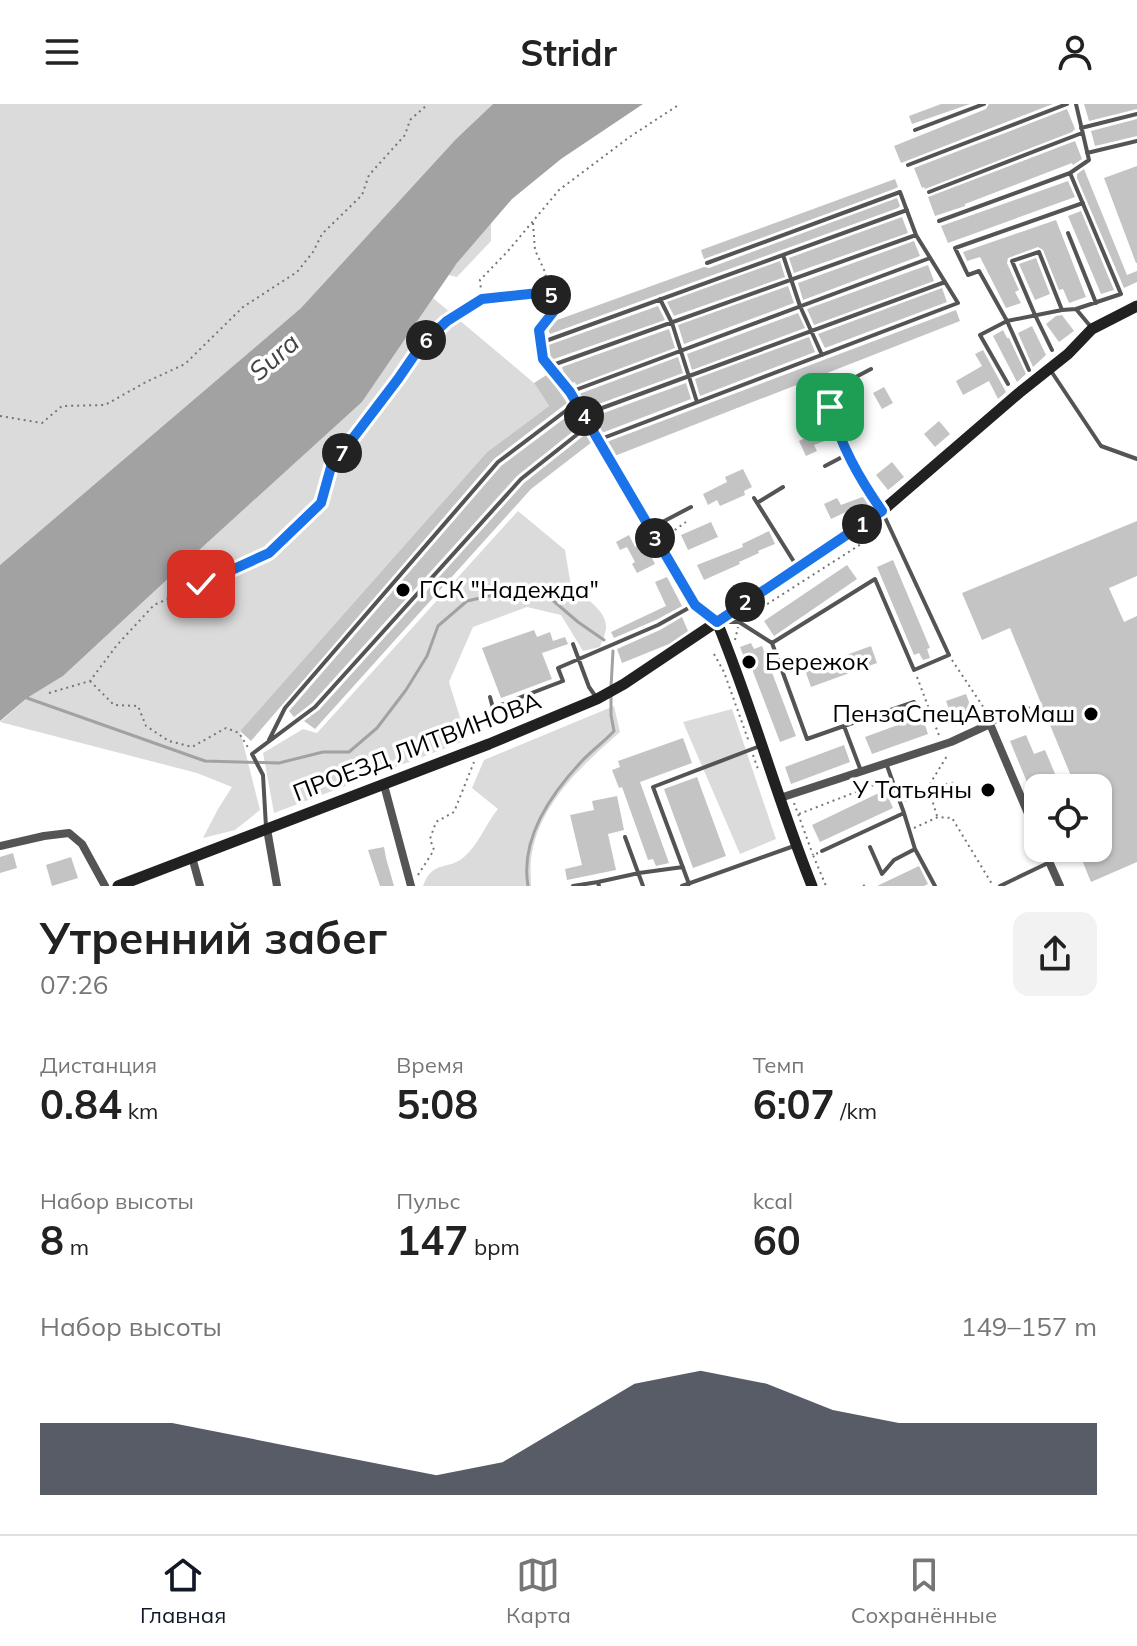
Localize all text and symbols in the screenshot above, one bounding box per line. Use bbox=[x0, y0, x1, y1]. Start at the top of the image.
icon: menu bbox=[40, 30, 84, 74]
text: Stridr bbox=[520, 30, 617, 75]
icon: person bbox=[1053, 30, 1097, 74]
pin: 5 bbox=[531, 275, 571, 315]
text: 5 bbox=[544, 281, 558, 309]
pin: 6 bbox=[406, 320, 446, 360]
water label: Sura bbox=[242, 326, 306, 387]
text: 6 bbox=[419, 326, 433, 354]
pin bbox=[796, 373, 864, 441]
icon: arrive bbox=[808, 385, 852, 429]
pin: 4 bbox=[564, 396, 604, 436]
text: 4 bbox=[577, 402, 591, 430]
pin: 7 bbox=[322, 433, 362, 473]
text: 7 bbox=[335, 439, 349, 467]
pin: 1 bbox=[842, 504, 882, 544]
text: 1 bbox=[855, 510, 869, 538]
pin: 3 bbox=[635, 518, 675, 558]
text: 3 bbox=[648, 524, 662, 552]
pin bbox=[167, 550, 235, 618]
icon: check bbox=[179, 562, 223, 606]
place label: ГСК "Надежда" bbox=[419, 574, 599, 604]
marker: ГСК "Надежда" bbox=[394, 581, 412, 599]
pin: 2 bbox=[725, 582, 765, 622]
text: 2 bbox=[738, 588, 752, 616]
place label: Бережок bbox=[765, 646, 869, 676]
marker: Бережок bbox=[740, 653, 758, 671]
street label: ПРОЕЗД ЛИТВИНОВА bbox=[288, 685, 545, 807]
place label: ПензаСпецАвтоМаш bbox=[833, 698, 1075, 728]
marker: ПензаСпецАвтоМаш bbox=[1082, 705, 1100, 723]
place label: У Татьяны bbox=[852, 774, 972, 804]
map controls bbox=[1024, 774, 1112, 862]
button: locate bbox=[1024, 774, 1112, 862]
marker: У Татьяны bbox=[979, 781, 997, 799]
text: Утренний забег bbox=[40, 910, 387, 965]
button: share bbox=[1013, 912, 1097, 996]
text: 07:26 bbox=[40, 968, 108, 1001]
text: Дистанция bbox=[40, 1051, 157, 1079]
text: Время bbox=[396, 1051, 464, 1079]
text: Темп bbox=[753, 1051, 804, 1079]
text: 0.84 bbox=[40, 1079, 122, 1129]
text: 5:08 bbox=[396, 1079, 478, 1129]
text: 6:07 bbox=[753, 1079, 835, 1129]
text: km bbox=[122, 1097, 158, 1125]
text: /km bbox=[835, 1097, 877, 1125]
text: Набор высоты bbox=[40, 1187, 194, 1215]
text: Пульс bbox=[396, 1187, 461, 1215]
text: kcal bbox=[753, 1187, 793, 1215]
text: 8 bbox=[40, 1215, 64, 1265]
text: 147 bbox=[396, 1215, 468, 1265]
text: 60 bbox=[753, 1215, 801, 1265]
text: m bbox=[64, 1233, 89, 1261]
text: bpm bbox=[468, 1233, 520, 1261]
text: Набор высоты bbox=[40, 1310, 222, 1343]
text: 149–157 m bbox=[961, 1310, 1097, 1343]
tab: Главная bbox=[140, 1553, 226, 1629]
tab: Карта bbox=[506, 1553, 571, 1629]
tab: Сохранённые bbox=[851, 1553, 997, 1629]

